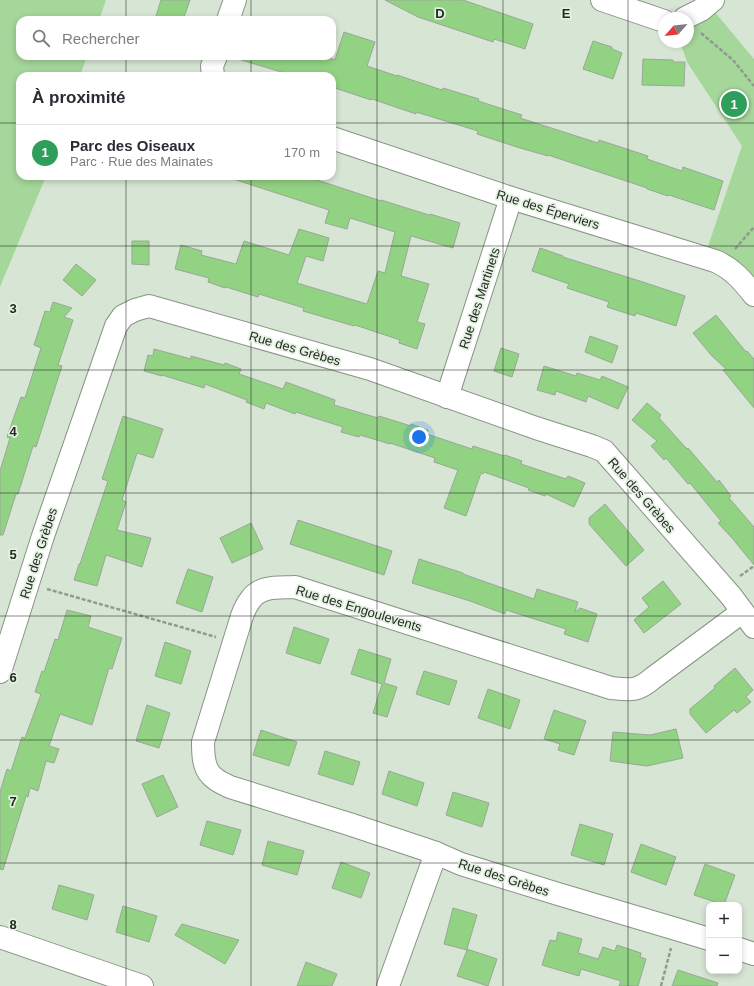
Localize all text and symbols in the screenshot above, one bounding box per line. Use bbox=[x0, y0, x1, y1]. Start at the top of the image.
text: D bbox=[435, 6, 445, 21]
text: E bbox=[562, 6, 571, 21]
north arrow bbox=[658, 12, 694, 48]
search box bbox=[16, 16, 336, 60]
icon: search bbox=[30, 27, 52, 49]
text: Rechercher bbox=[62, 30, 140, 47]
text: À proximité bbox=[32, 88, 126, 107]
pin: 1 bbox=[721, 89, 747, 119]
text: Parc des Oiseaux bbox=[70, 137, 195, 154]
text: 1 bbox=[41, 145, 49, 160]
text: 170 m bbox=[284, 145, 320, 160]
text: Parc · Rue des Mainates bbox=[70, 154, 213, 169]
street label: Rue des Éperviers bbox=[495, 187, 602, 232]
street label: Rue des Martinets bbox=[456, 245, 503, 351]
text: 3 bbox=[9, 301, 17, 316]
street label: Rue des Grèbes bbox=[247, 328, 343, 369]
text: 4 bbox=[9, 424, 17, 439]
your location bbox=[409, 427, 429, 447]
street label: Rue des Grèbes bbox=[605, 455, 679, 536]
street label: Rue des Grèbes bbox=[17, 505, 60, 600]
text: 5 bbox=[9, 547, 17, 562]
street label: Rue des Engoulevents bbox=[294, 582, 424, 635]
text: 6 bbox=[9, 670, 17, 685]
text: 7 bbox=[9, 794, 17, 809]
street label: Rue des Grèbes bbox=[457, 856, 552, 899]
map controls bbox=[706, 902, 742, 974]
button: + bbox=[706, 902, 742, 938]
text: 8 bbox=[9, 917, 17, 932]
button: − bbox=[706, 938, 742, 974]

